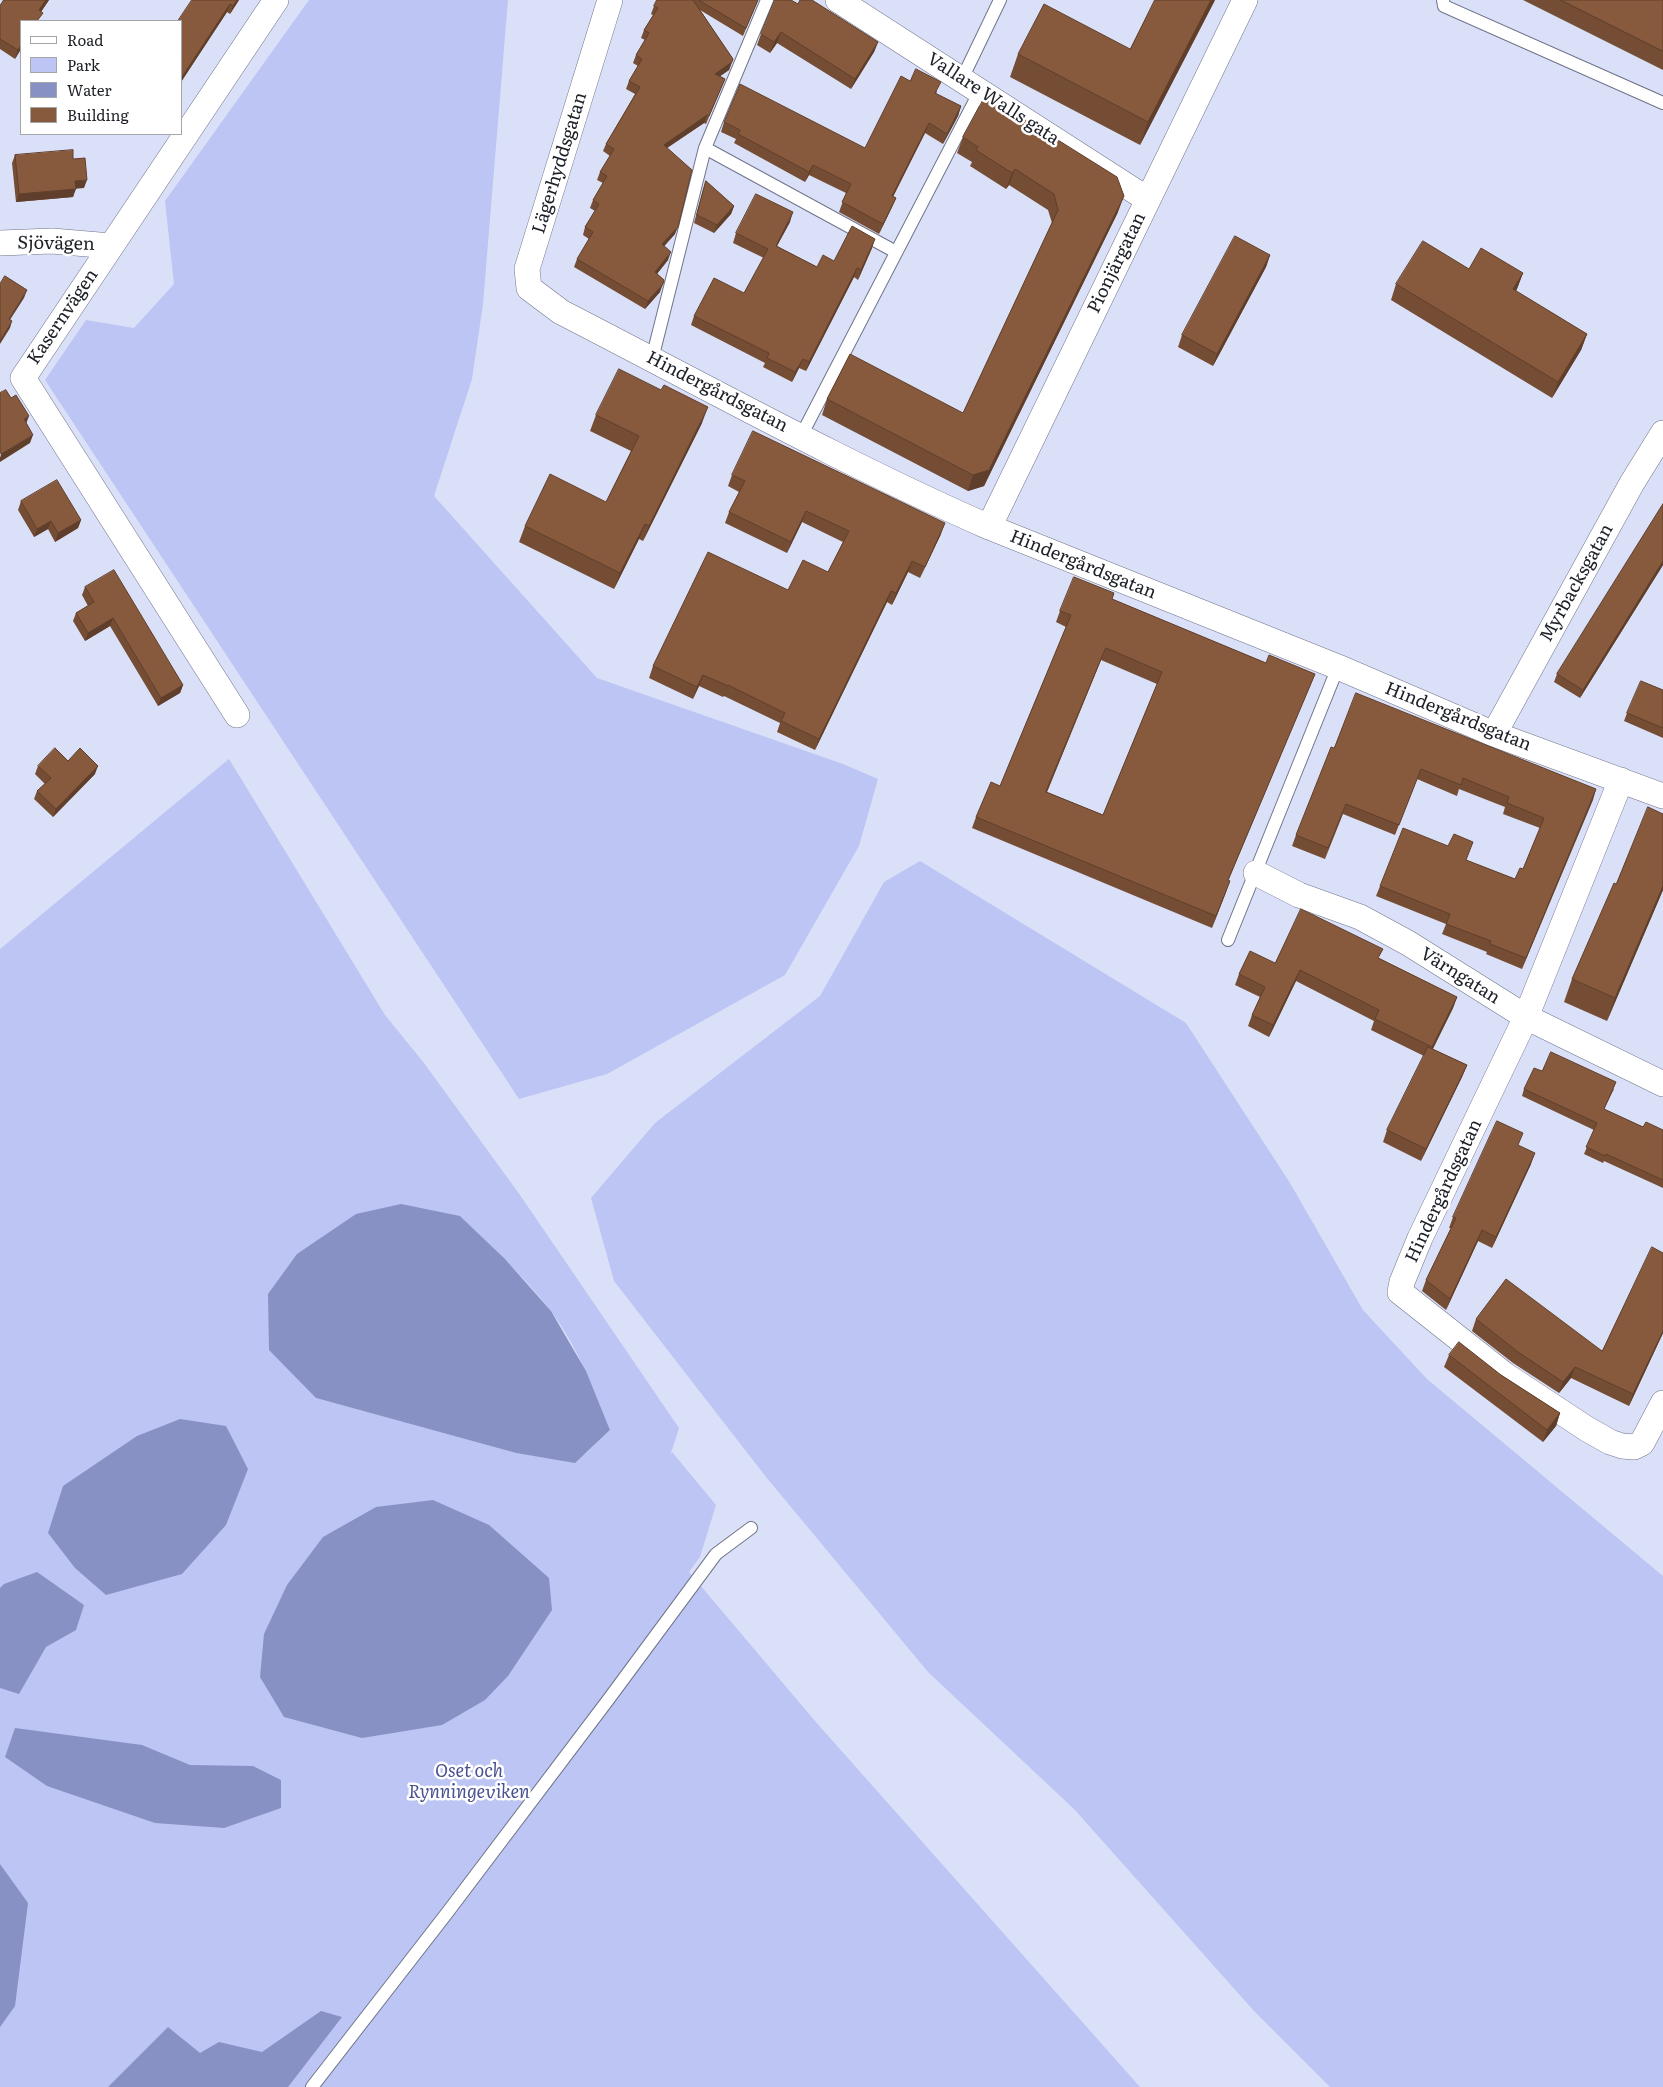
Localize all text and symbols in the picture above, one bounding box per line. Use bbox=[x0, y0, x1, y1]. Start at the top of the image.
legend bbox=[20, 20, 182, 135]
text: Road bbox=[67, 28, 103, 51]
street label: Vallare Walls gata bbox=[923, 48, 1063, 150]
text: Park bbox=[67, 53, 100, 76]
text: Water bbox=[67, 78, 112, 101]
street label: Lägerhyddsgatan bbox=[528, 90, 592, 236]
text: Building bbox=[67, 103, 129, 126]
street label: Pionjärgatan bbox=[1083, 209, 1151, 317]
street label: Sjövägen bbox=[17, 233, 95, 255]
street label: Kasernvägen bbox=[23, 265, 103, 369]
street label: Hindergårdsgatan bbox=[643, 347, 791, 437]
street label: Myrbacksgatan bbox=[1536, 520, 1618, 646]
street label: Hindergårdsgatan bbox=[1007, 526, 1159, 604]
street label: Hindergårdsgatan bbox=[1382, 678, 1534, 756]
street label: Värngatan bbox=[1416, 943, 1504, 1009]
street label: Hindergårdsgatan bbox=[1401, 1116, 1487, 1266]
park label: Oset och Rynningeviken bbox=[408, 1761, 530, 1804]

